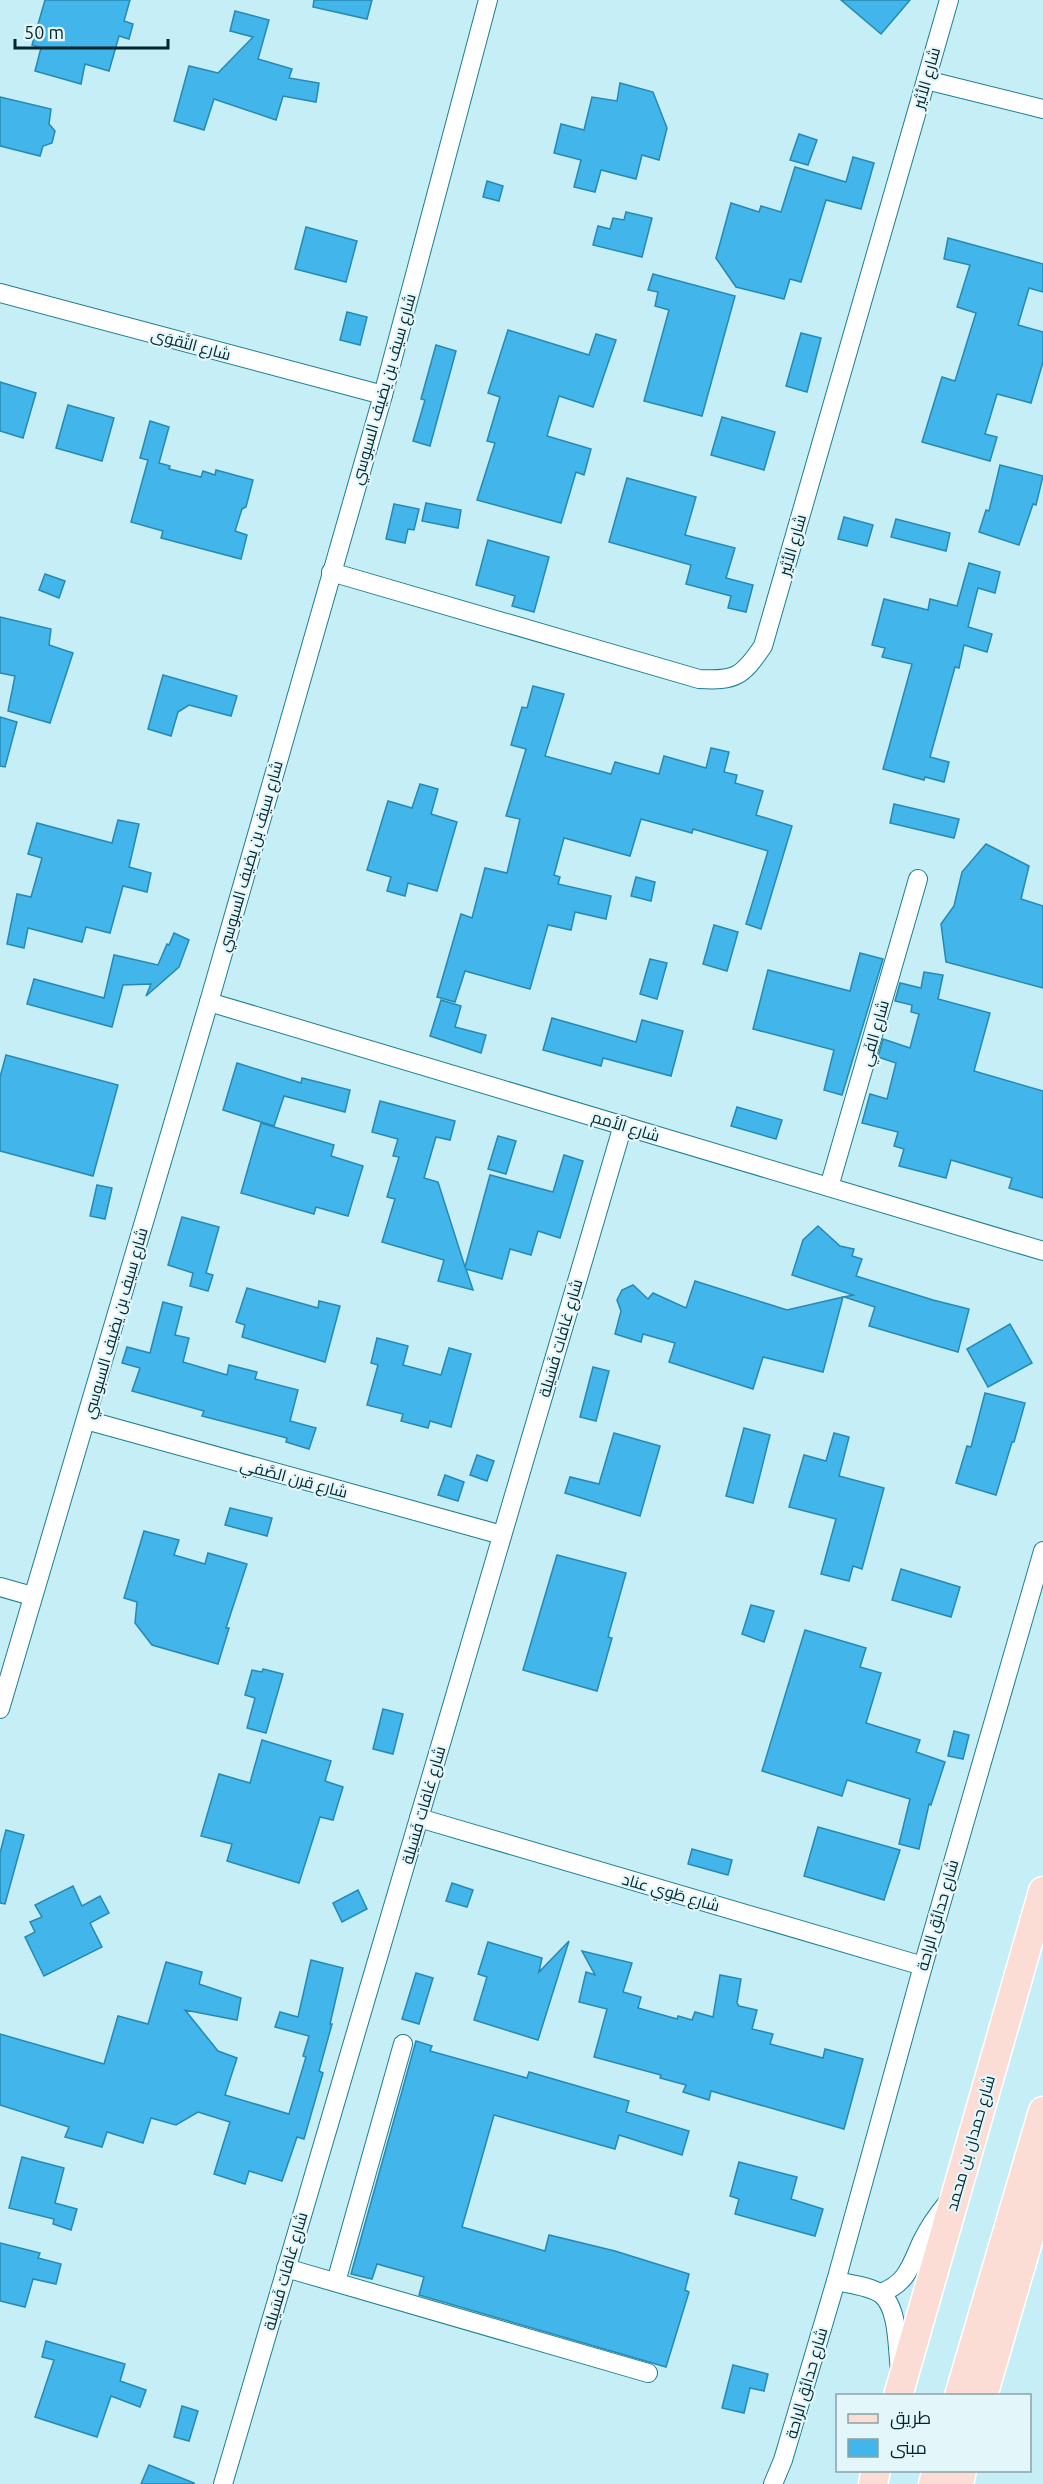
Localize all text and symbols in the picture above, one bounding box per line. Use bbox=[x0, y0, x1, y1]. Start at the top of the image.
scale bar bbox=[15, 12, 168, 50]
text: 50 m bbox=[24, 22, 64, 42]
street label: شارع الأثير bbox=[908, 45, 946, 113]
street label: شارع سيف بن يضيف السبوسي bbox=[347, 292, 423, 488]
street label: شارع التَّقوَى bbox=[148, 323, 233, 366]
street label: شارع الأثير bbox=[774, 512, 812, 580]
street label: شارع سيف بن يضيف السبوسي bbox=[214, 759, 290, 955]
street label: شارع الفَي bbox=[856, 998, 897, 1069]
street label: شارع الأمم bbox=[589, 1107, 662, 1148]
street label: شارع سيف بن يضيف السبوسي bbox=[79, 1226, 155, 1422]
street label: شارع غافات فَسَيلة bbox=[535, 1277, 588, 1400]
street label: شارع قرن الصَّفي bbox=[237, 1455, 350, 1506]
street label: شارع غافات فَسَيلة bbox=[398, 1744, 451, 1867]
street label: شارع حدائق الراحة bbox=[913, 1857, 964, 1973]
street label: شارع طَوِي عناد bbox=[619, 1870, 722, 1919]
street label: شارع حمدان بن محمد bbox=[942, 2073, 1001, 2214]
street label: شارع غافات فَسَيلة bbox=[260, 2210, 313, 2333]
street label: شارع حدائق الراحة bbox=[782, 2325, 833, 2441]
legend bbox=[836, 2394, 1031, 2472]
text: طريق bbox=[890, 2407, 931, 2430]
text: مبنى bbox=[890, 2437, 927, 2459]

